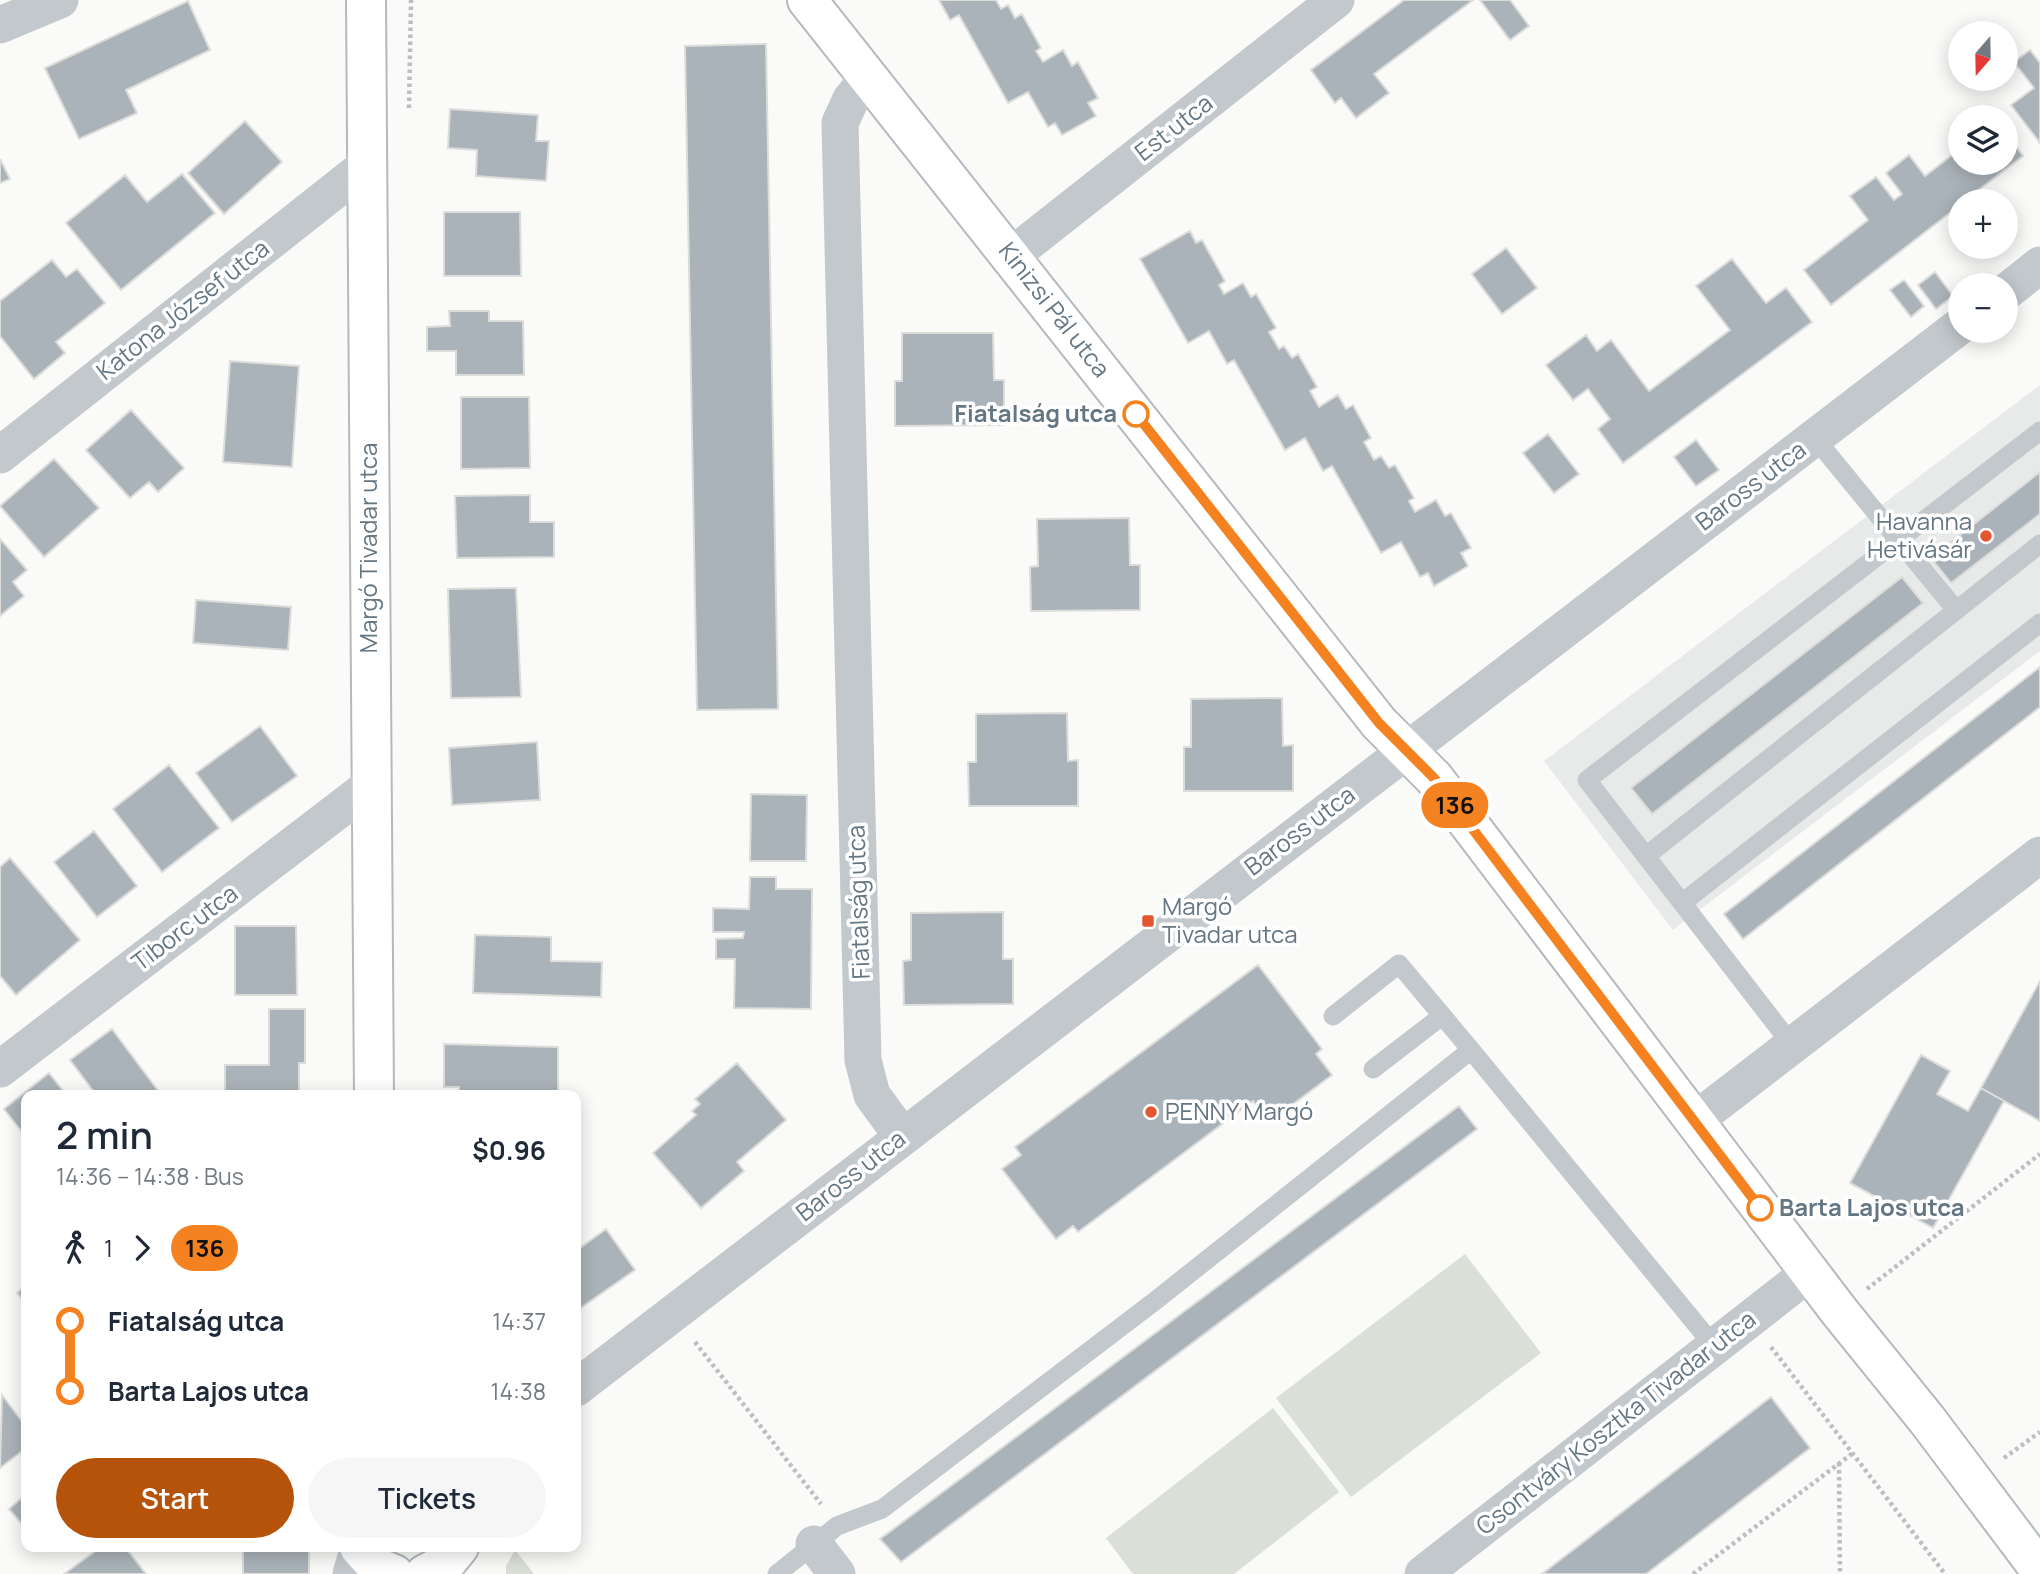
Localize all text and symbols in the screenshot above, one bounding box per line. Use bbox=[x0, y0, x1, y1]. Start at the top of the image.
north arrow bbox=[1948, 21, 2018, 91]
map controls bbox=[1948, 21, 2018, 343]
street label: Est utca bbox=[1127, 86, 1219, 168]
button: layers bbox=[1948, 105, 2018, 175]
button: + bbox=[1948, 189, 2018, 259]
street label: Katona József utca bbox=[89, 231, 275, 387]
street label: Kinizsi Pál utca bbox=[992, 235, 1118, 383]
button: − bbox=[1948, 273, 2018, 343]
place label: Fiatalság utca bbox=[954, 396, 1117, 429]
marker: Fiatalság utca bbox=[1123, 401, 1149, 427]
street label: Baross utca bbox=[1688, 432, 1812, 537]
street label: Margó Tivadar utca bbox=[351, 443, 384, 653]
place label: Havanna Hetivásár bbox=[1867, 504, 1972, 565]
marker: Havanna Hetivásár bbox=[1978, 528, 1994, 544]
street label: Baross utca bbox=[1237, 777, 1361, 882]
line badge: 136 bbox=[1415, 782, 1495, 828]
text: 136 bbox=[1435, 788, 1475, 821]
street label: Fiatalság utca bbox=[838, 824, 877, 980]
street label: Tiborc utca bbox=[124, 876, 244, 978]
place label: Margó Tivadar utca bbox=[1162, 889, 1298, 950]
marker: Margó Tivadar utca bbox=[1140, 913, 1156, 929]
place label: PENNY Margó bbox=[1165, 1094, 1313, 1127]
marker: PENNY Margó bbox=[1143, 1104, 1159, 1120]
text: 2 min bbox=[56, 1108, 153, 1160]
street label: Baross utca bbox=[789, 1122, 912, 1228]
text: $0.96 bbox=[472, 1132, 546, 1168]
text: 14:36 – 14:38 · Bus bbox=[56, 1160, 244, 1192]
place label: Barta Lajos utca bbox=[1779, 1190, 1965, 1223]
marker: Barta Lajos utca bbox=[1747, 1195, 1773, 1221]
icon: walk bbox=[56, 1229, 94, 1267]
icon: forward bbox=[123, 1229, 161, 1267]
text: 136 bbox=[185, 1231, 224, 1264]
text: 1 bbox=[104, 1232, 113, 1264]
street label: Csontváry Kosztka Tivadar utca bbox=[1468, 1302, 1762, 1542]
text: Fiatalság utca bbox=[108, 1303, 284, 1339]
text: 14:37 bbox=[492, 1305, 546, 1337]
text: Barta Lajos utca bbox=[108, 1373, 309, 1409]
text: 14:38 bbox=[491, 1375, 546, 1407]
button: Start bbox=[56, 1458, 294, 1538]
button: Tickets bbox=[308, 1458, 546, 1538]

